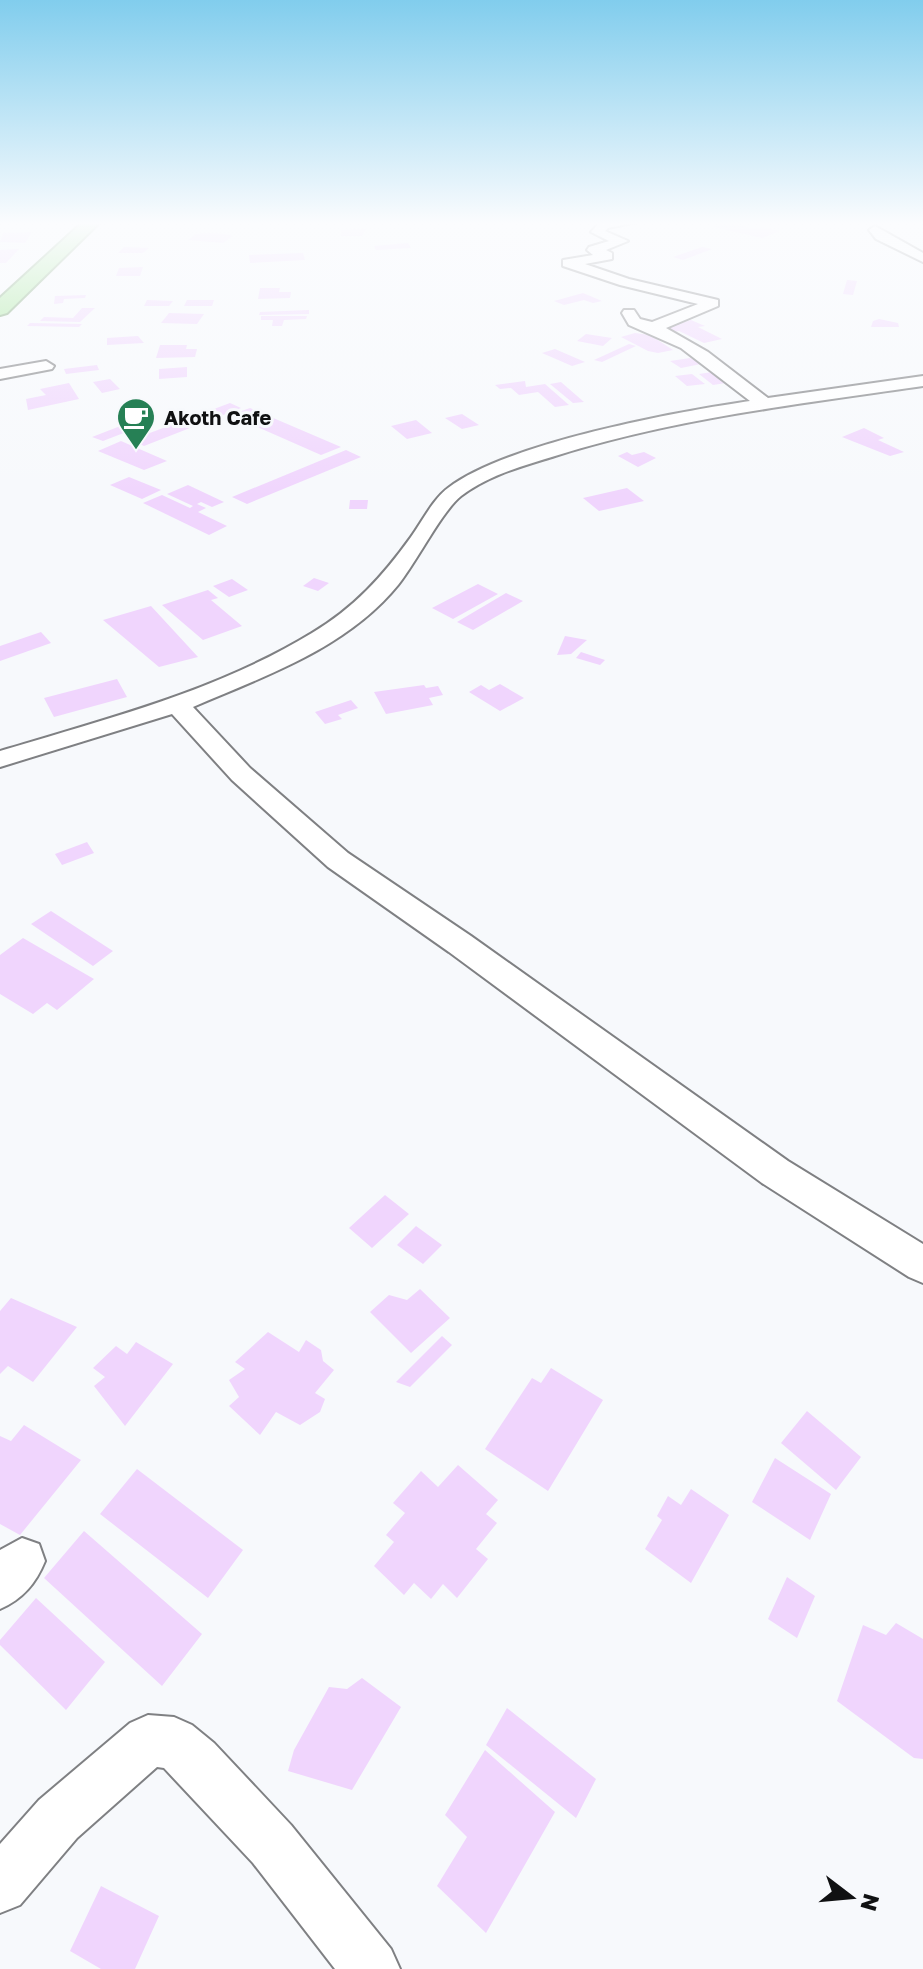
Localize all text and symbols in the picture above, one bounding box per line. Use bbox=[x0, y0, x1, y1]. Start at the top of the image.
cafe icon: Akoth Cafe bbox=[115, 396, 157, 451]
place label: Akoth Cafe bbox=[164, 405, 271, 429]
north arrow bbox=[811, 1857, 891, 1937]
text: N bbox=[855, 1891, 886, 1914]

